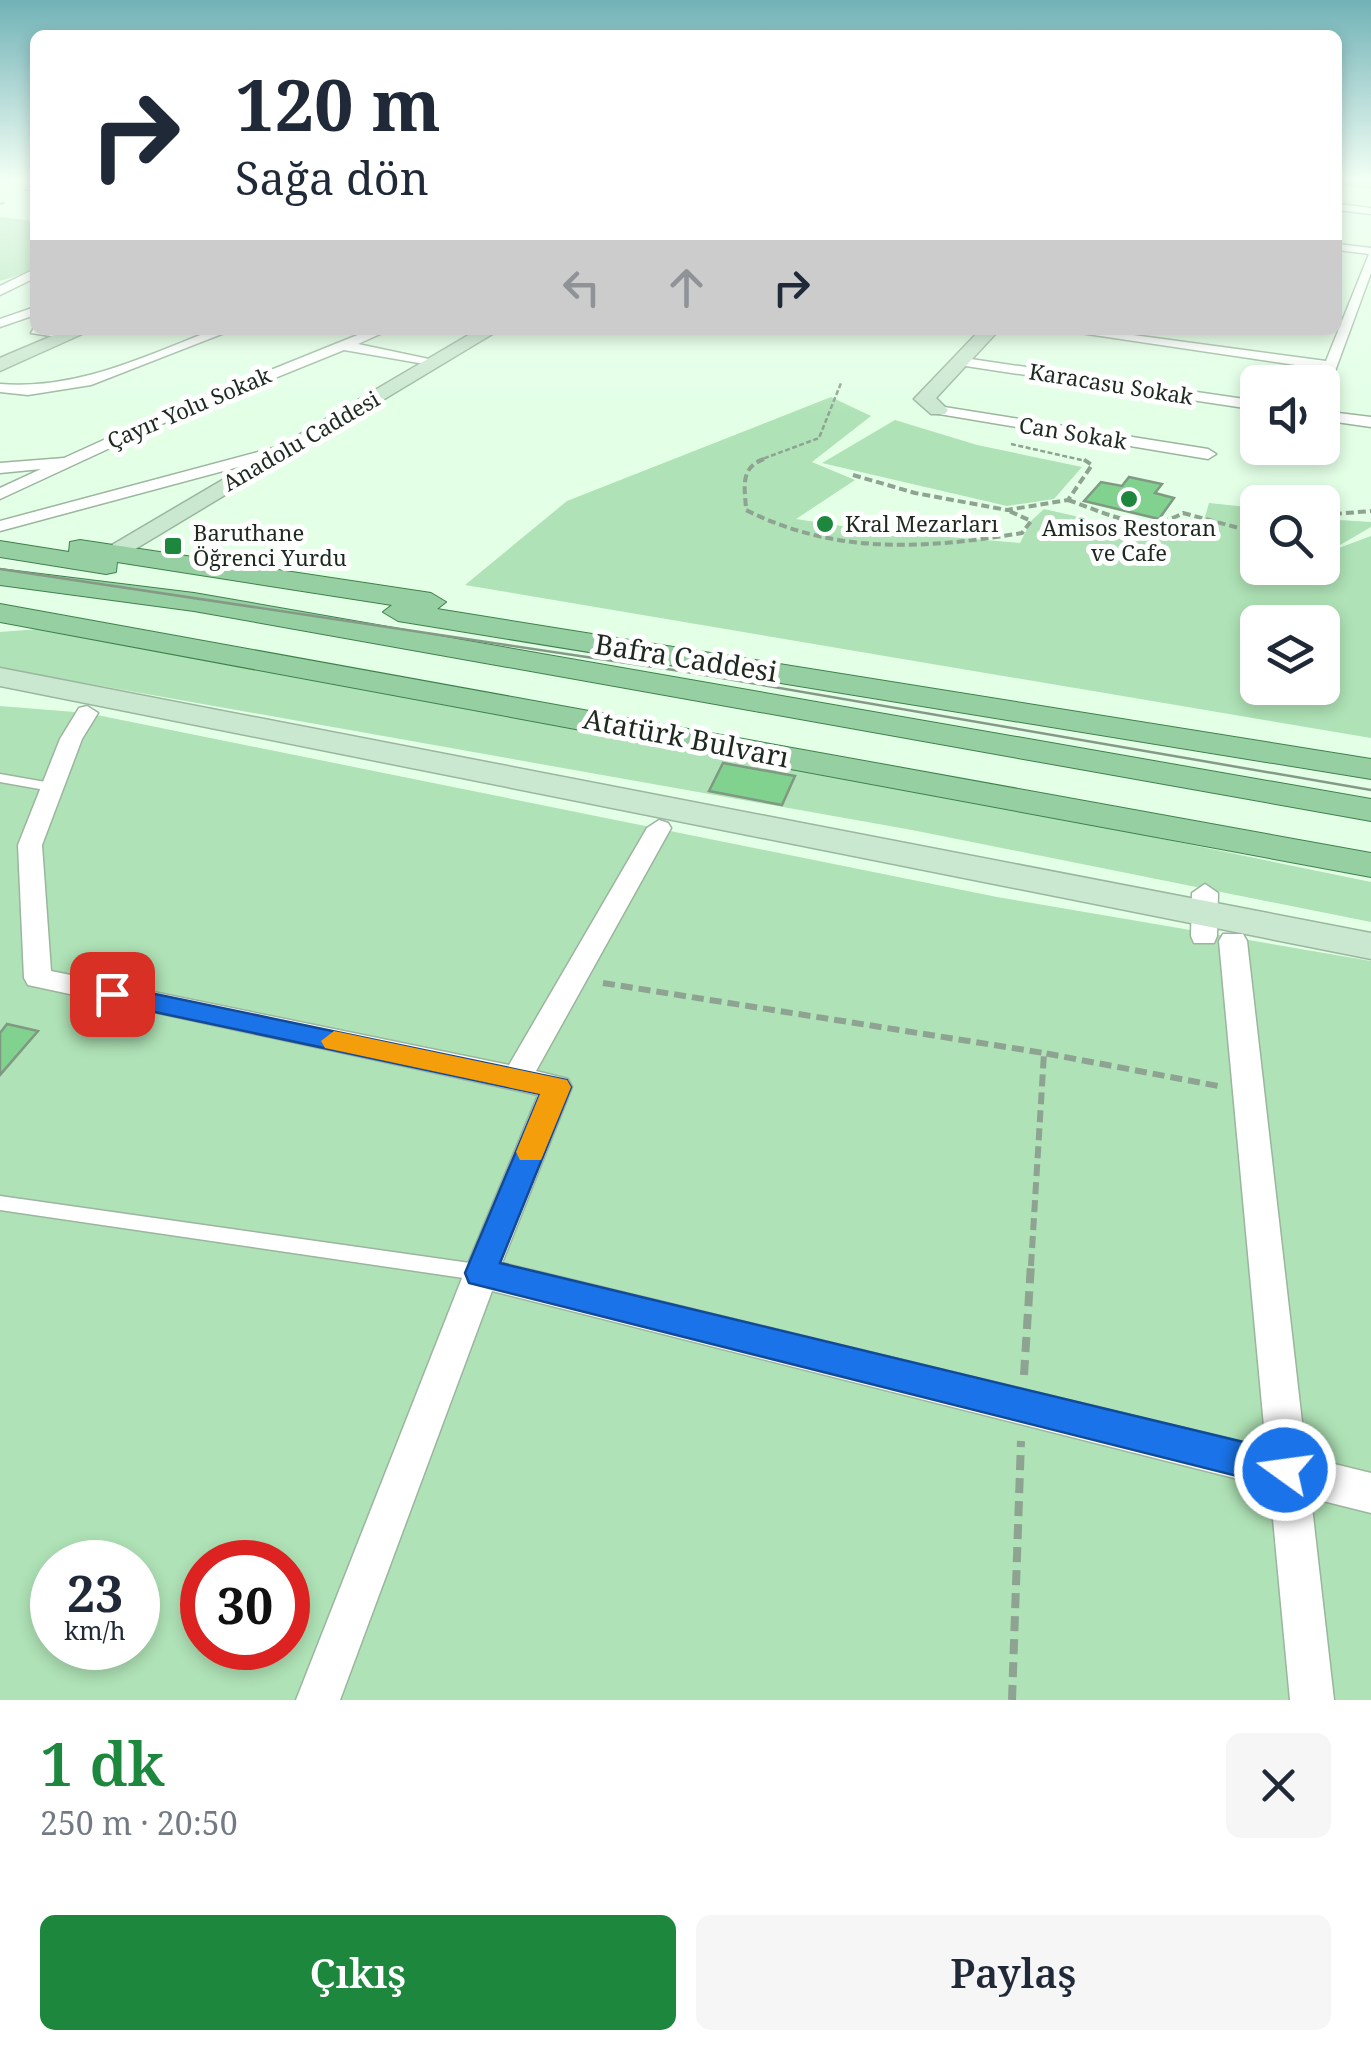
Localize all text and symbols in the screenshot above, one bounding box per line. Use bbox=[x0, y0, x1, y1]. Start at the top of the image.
text: 120 m bbox=[235, 56, 441, 152]
icon: right bbox=[70, 70, 200, 200]
text: Sağa dön bbox=[235, 147, 429, 208]
icon: left bbox=[554, 260, 609, 315]
icon: ahead bbox=[659, 260, 714, 315]
icon: right bbox=[764, 260, 819, 315]
street label: Karacasu Sokak bbox=[1027, 355, 1195, 411]
street label: Çayır Yolu Sokak bbox=[102, 359, 275, 455]
map controls bbox=[1240, 365, 1340, 705]
button: sound bbox=[1240, 365, 1340, 465]
street label: Anadolu Caddesi bbox=[217, 383, 384, 497]
street label: Can Sokak bbox=[1017, 409, 1129, 455]
button: search bbox=[1240, 485, 1340, 585]
marker: Amisos Restoran ve Cafe bbox=[1118, 488, 1140, 510]
place label: Kral Mezarları bbox=[845, 508, 998, 538]
place label: Amisos Restoran ve Cafe bbox=[1042, 512, 1216, 567]
marker: Kral Mezarları bbox=[814, 513, 836, 535]
place label: Baruthane Öğrenci Yurdu bbox=[193, 517, 347, 572]
marker: Baruthane Öğrenci Yurdu bbox=[162, 535, 184, 557]
button: layers bbox=[1240, 605, 1340, 705]
street label: Bafra Caddesi bbox=[592, 624, 780, 690]
street label: Atatürk Bulvarı bbox=[580, 698, 792, 776]
pin bbox=[70, 952, 155, 1037]
icon: arrive bbox=[85, 967, 140, 1022]
position arrow bbox=[1233, 1418, 1337, 1522]
speed limit sign: 30 bbox=[180, 1540, 310, 1670]
text: 23 bbox=[67, 1559, 123, 1627]
text: km/h bbox=[64, 1613, 126, 1647]
text: 1 dk bbox=[40, 1722, 165, 1804]
button: close bbox=[1226, 1733, 1331, 1838]
text: 250 m · 20:50 bbox=[40, 1801, 238, 1844]
button: Çıkış bbox=[40, 1915, 676, 2030]
button: Paylaş bbox=[696, 1915, 1331, 2030]

